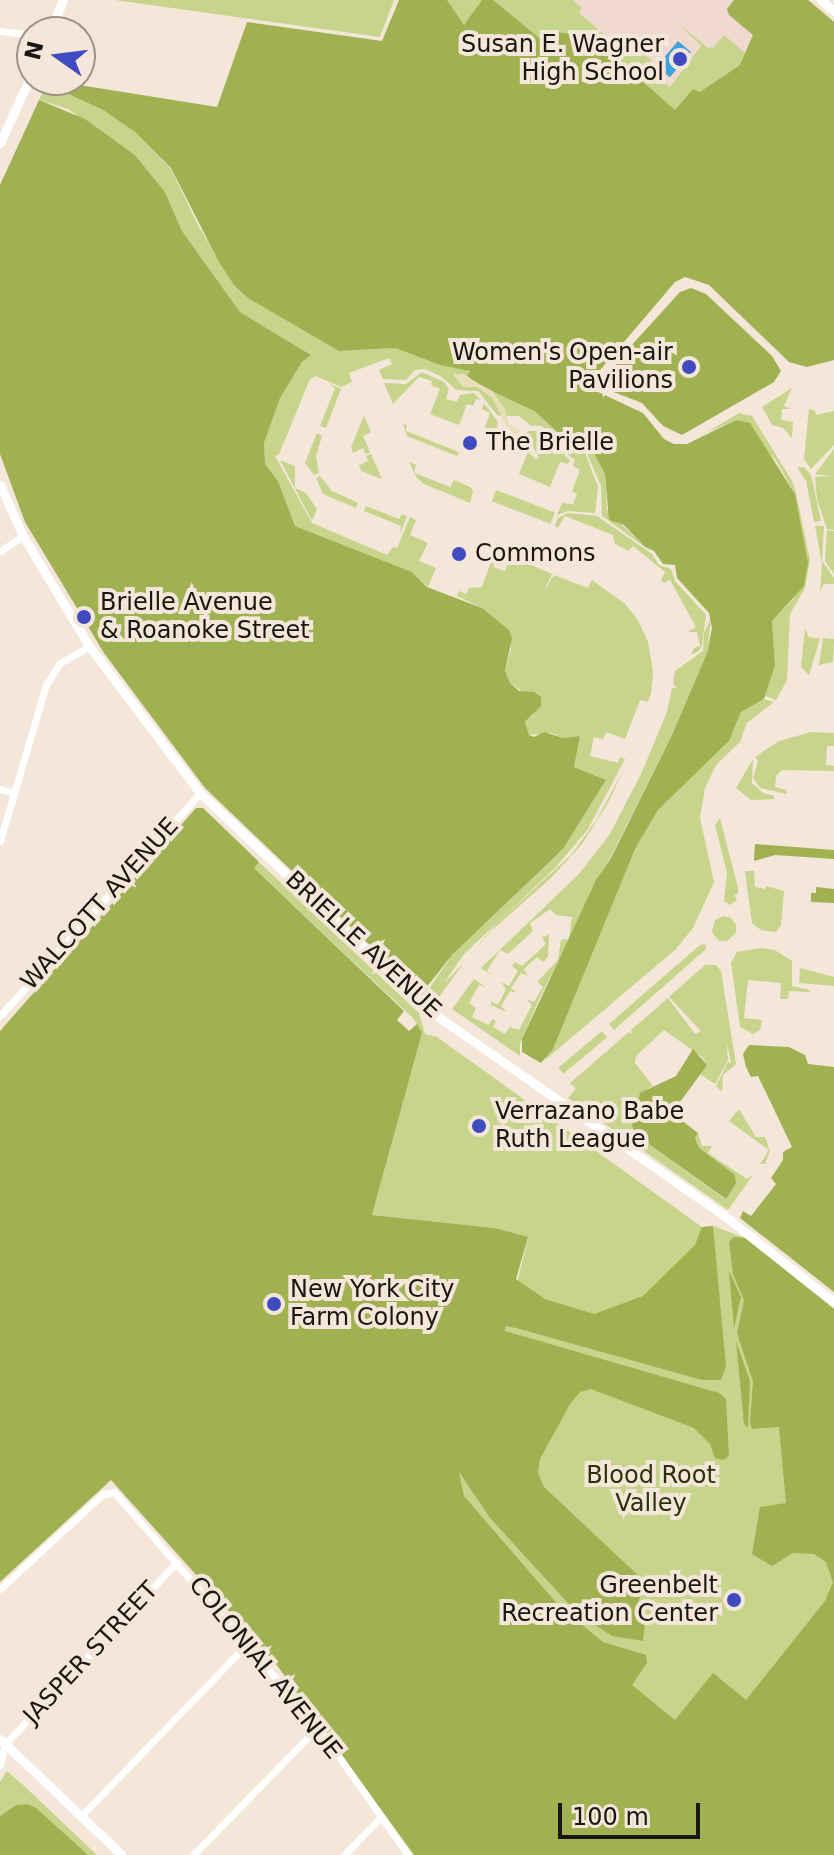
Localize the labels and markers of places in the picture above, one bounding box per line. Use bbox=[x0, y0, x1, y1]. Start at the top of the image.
place label: Susan E. Wagner High School bbox=[461, 31, 664, 87]
marker: Susan E. Wagner High School bbox=[671, 50, 689, 68]
place label: Women's Open-air Pavilions bbox=[452, 339, 673, 395]
marker: Women's Open-air Pavilions bbox=[680, 358, 698, 376]
place label: The Brielle bbox=[486, 429, 614, 457]
marker: The Brielle bbox=[461, 434, 479, 452]
place label: Commons bbox=[475, 540, 596, 568]
marker: Commons bbox=[450, 545, 468, 563]
place label: Brielle Avenue & Roanoke Street bbox=[100, 589, 310, 645]
marker: Brielle Avenue & Roanoke Street bbox=[75, 608, 93, 626]
place label: Verrazano Babe Ruth League bbox=[495, 1098, 684, 1154]
marker: Verrazano Babe Ruth League bbox=[470, 1117, 488, 1135]
place label: New York City Farm Colony bbox=[290, 1276, 455, 1332]
marker: New York City Farm Colony bbox=[265, 1295, 283, 1313]
place label: Greenbelt Recreation Center bbox=[501, 1572, 718, 1628]
marker: Greenbelt Recreation Center bbox=[725, 1591, 743, 1609]

